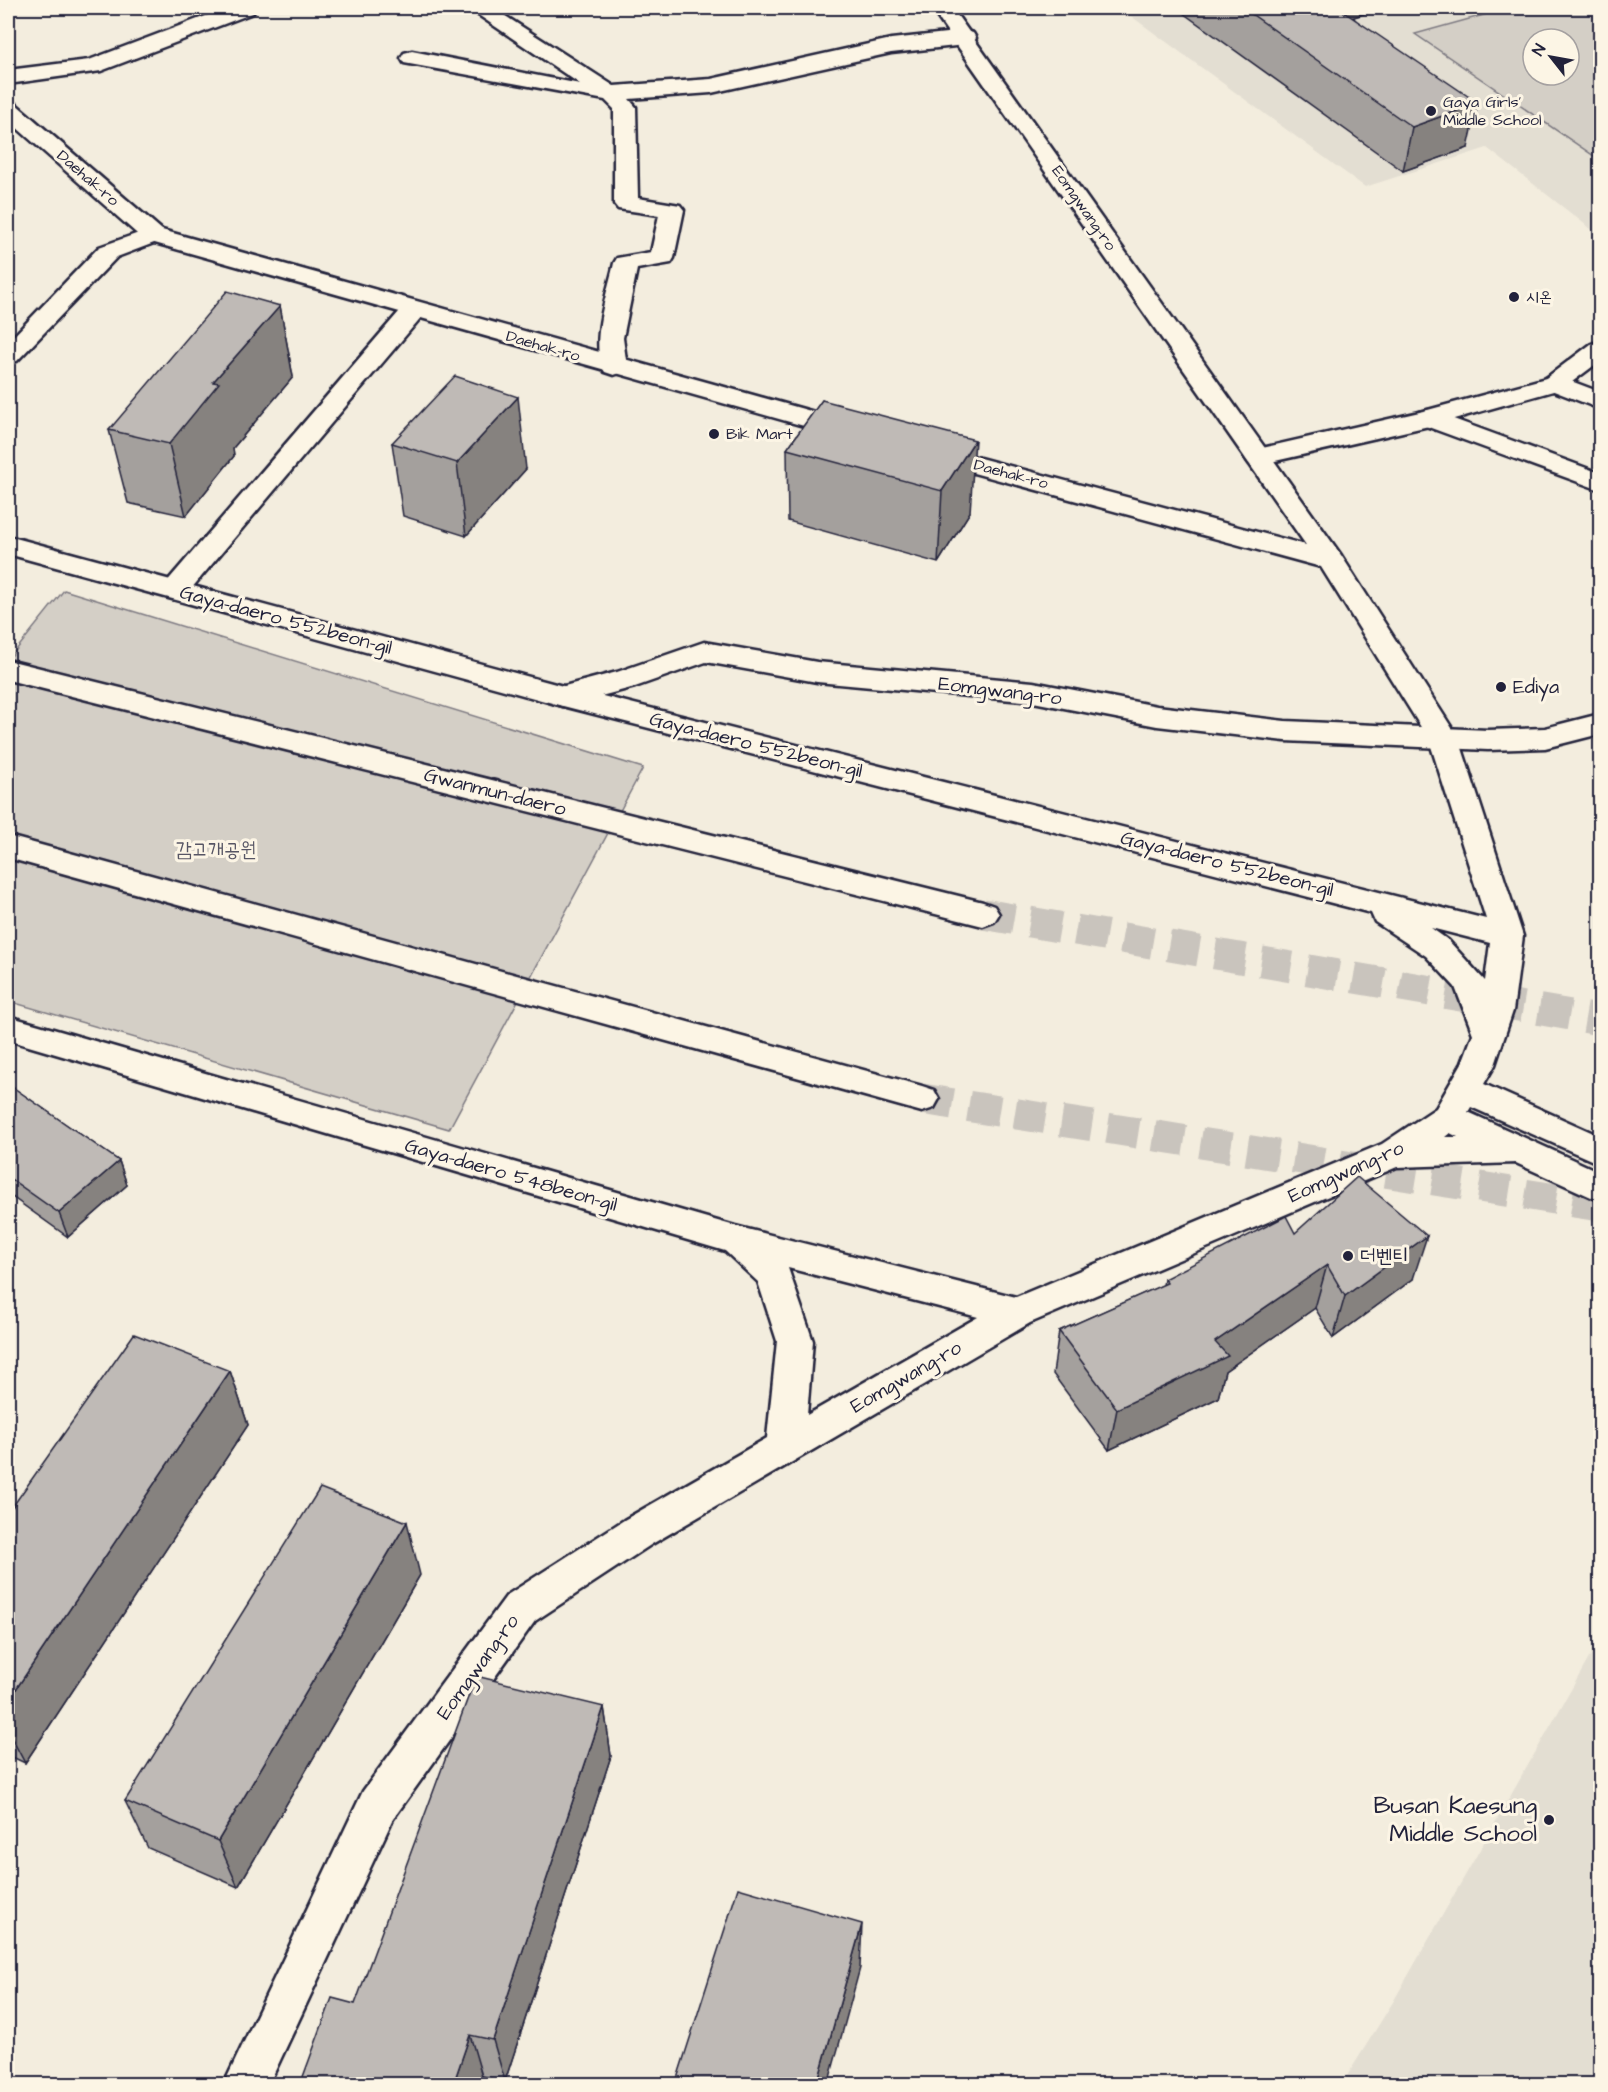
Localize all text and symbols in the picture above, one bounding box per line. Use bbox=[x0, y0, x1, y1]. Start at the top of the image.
north arrow bbox=[1521, 27, 1581, 87]
text: N bbox=[1527, 40, 1551, 60]
place label: Gaya Girls' Middle School bbox=[1443, 91, 1541, 131]
marker: Gaya Girls' Middle School bbox=[1424, 104, 1438, 118]
street label: Daehak-ro bbox=[52, 145, 124, 211]
street label: Eomgwang-ro bbox=[1046, 161, 1121, 256]
place label: 시온 bbox=[1526, 286, 1552, 308]
marker: 시온 bbox=[1507, 290, 1521, 304]
street label: Daehak-ro bbox=[504, 325, 582, 367]
place label: Bik Mart bbox=[726, 423, 793, 445]
marker: Bik Mart bbox=[707, 427, 721, 441]
street label: Daehak-ro bbox=[972, 454, 1050, 494]
street label: Gaya-daero 552beon-gil bbox=[176, 578, 395, 663]
street label: Eomgwang-ro bbox=[937, 670, 1063, 713]
place label: Ediya bbox=[1513, 673, 1559, 702]
marker: Ediya bbox=[1494, 680, 1508, 694]
street label: Gaya-daero 552beon-gil bbox=[646, 705, 865, 786]
street label: Gwanmun-daero bbox=[421, 761, 569, 823]
street label: Gaya-daero 552beon-gil bbox=[1117, 824, 1336, 905]
park label: 감고개공원 bbox=[176, 836, 256, 864]
street label: Gaya-daero 548beon-gil bbox=[401, 1131, 620, 1220]
street label: Eomgwang-ro bbox=[1284, 1134, 1409, 1211]
place label: 더벤티 bbox=[1360, 1242, 1408, 1270]
marker: 더벤티 bbox=[1341, 1249, 1355, 1263]
street label: Eomgwang-ro bbox=[845, 1334, 967, 1421]
street label: Eomgwang-ro bbox=[430, 1609, 527, 1726]
place label: Busan Kaesung Middle School bbox=[1374, 1789, 1537, 1851]
marker: Busan Kaesung Middle School bbox=[1542, 1813, 1556, 1827]

